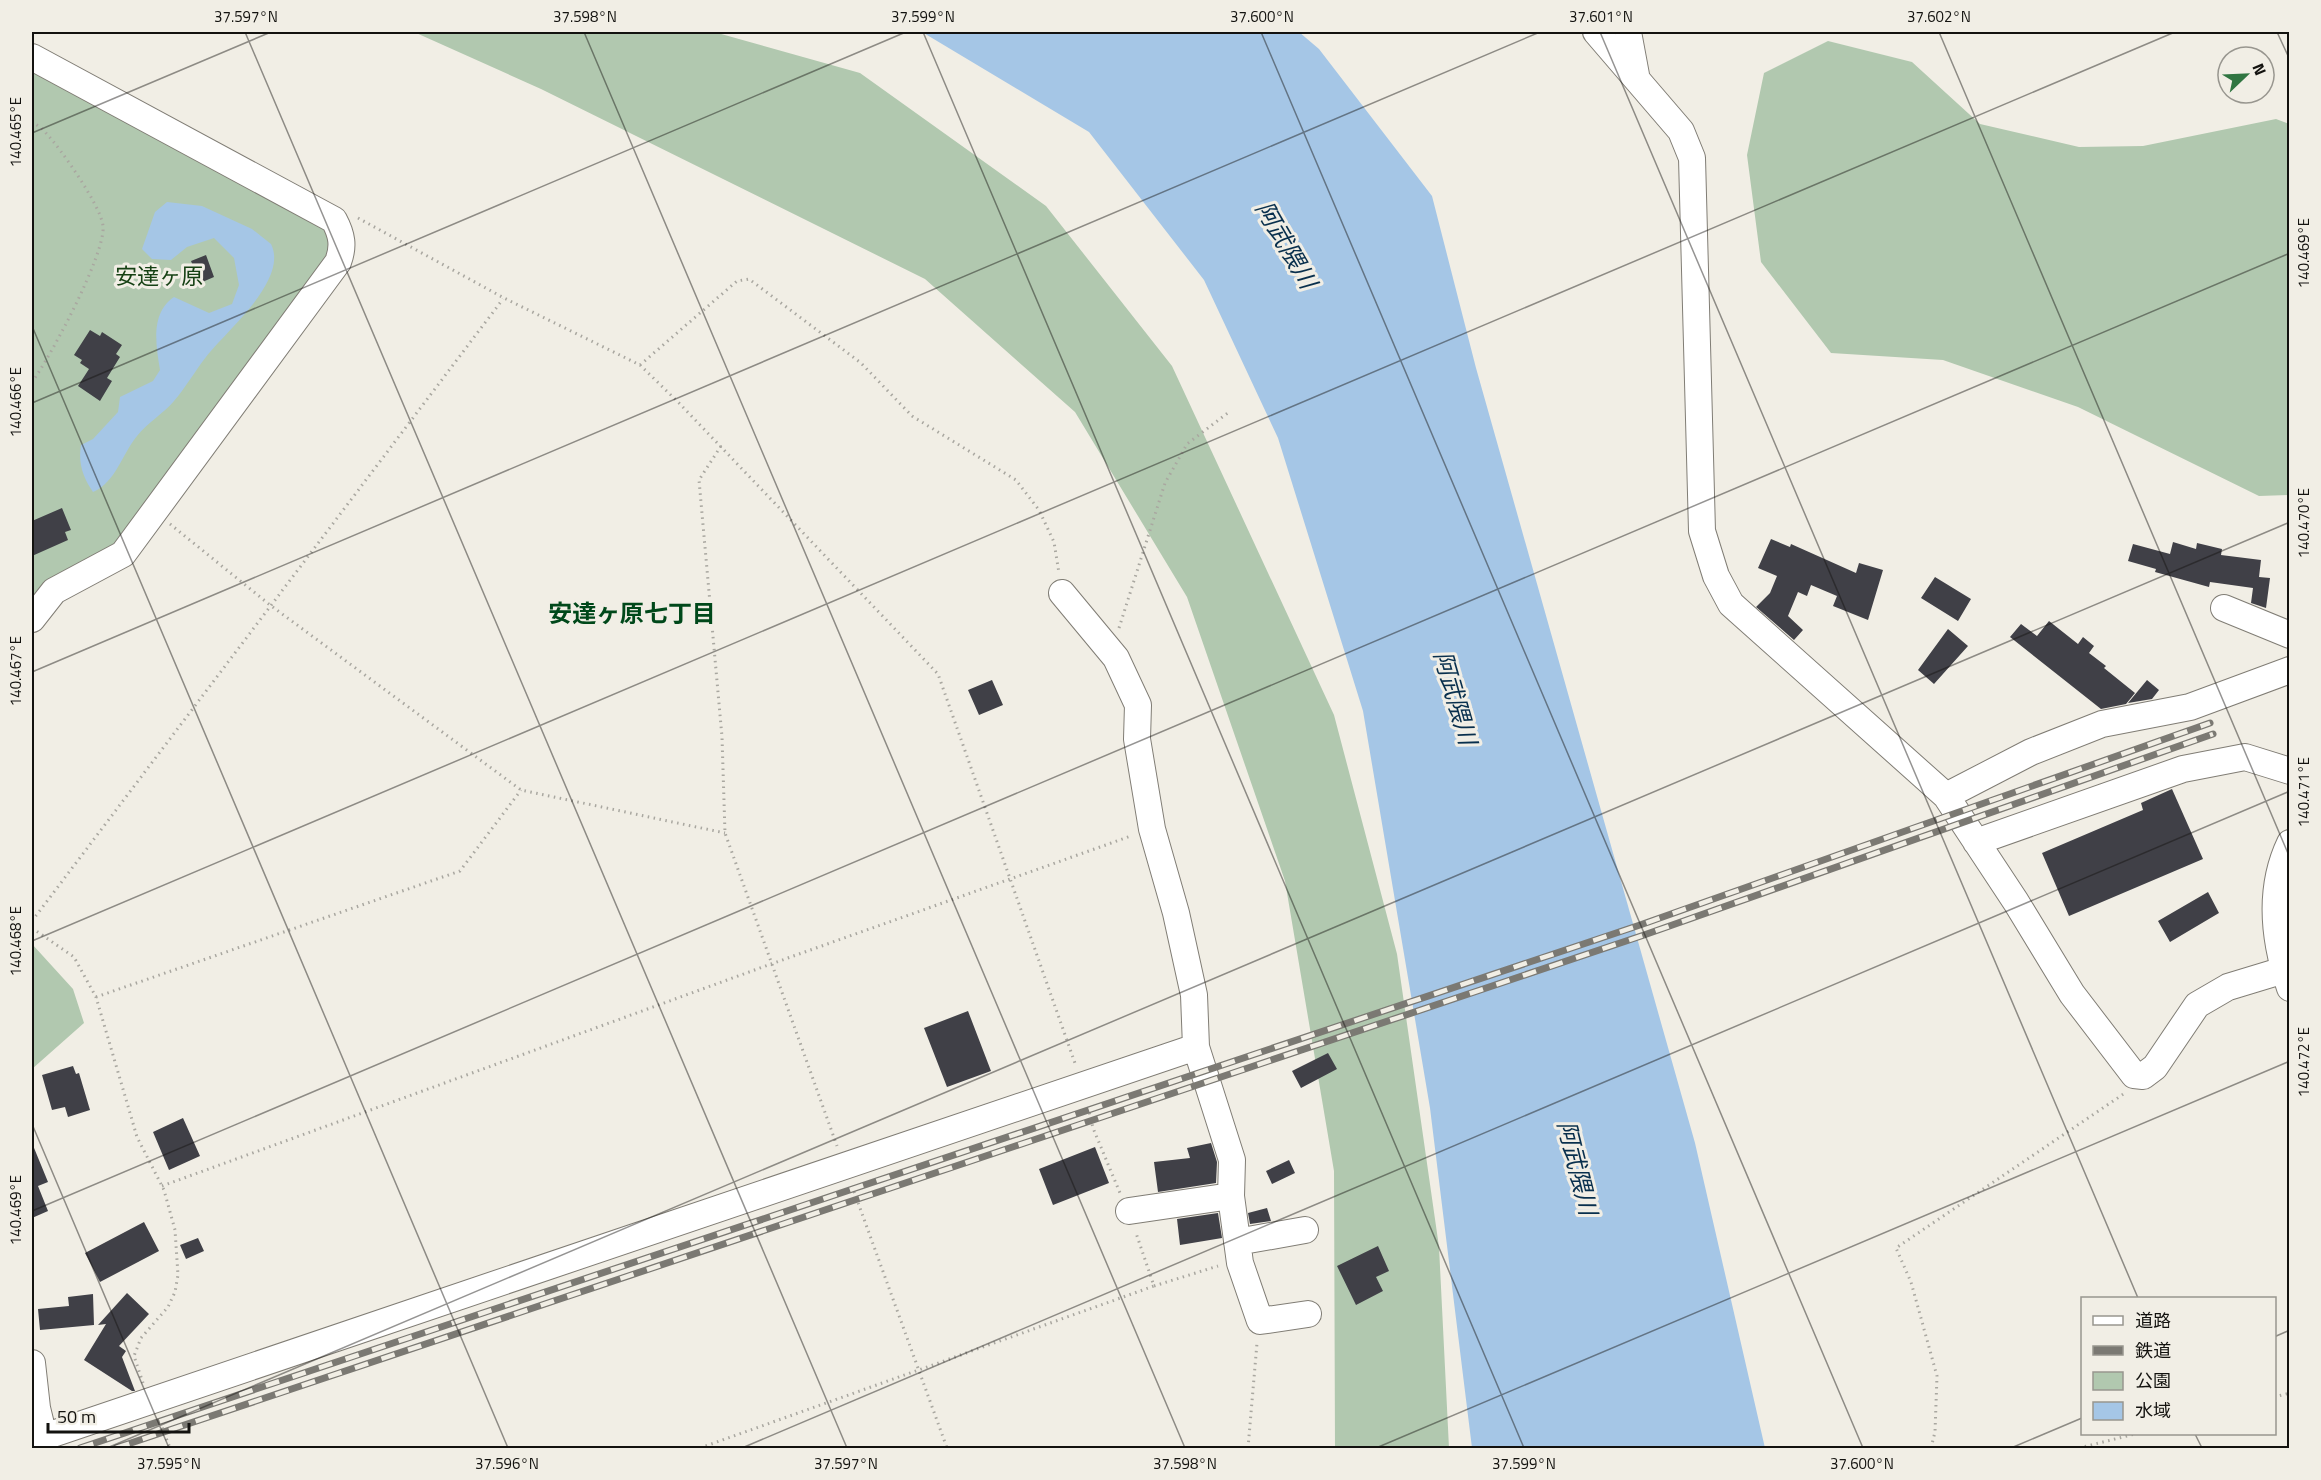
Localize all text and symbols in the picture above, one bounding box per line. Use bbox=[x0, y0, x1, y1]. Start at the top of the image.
text: 37.597°N bbox=[214, 5, 278, 28]
text: 37.598°N bbox=[553, 5, 617, 28]
text: 37.599°N bbox=[891, 5, 955, 28]
text: 37.600°N bbox=[1230, 5, 1294, 28]
text: 37.601°N bbox=[1569, 5, 1633, 28]
text: 37.602°N bbox=[1907, 5, 1971, 28]
north arrow bbox=[2216, 45, 2276, 105]
text: N bbox=[2247, 59, 2273, 79]
text: 140.465°E bbox=[4, 97, 27, 167]
water label: 阿武隈川 bbox=[1247, 194, 1328, 298]
text: 140.469°E bbox=[2292, 218, 2315, 288]
park label: 安達ヶ原 bbox=[115, 259, 203, 293]
text: 140.466°E bbox=[4, 367, 27, 437]
text: 140.470°E bbox=[2292, 488, 2315, 558]
district label: 安達ヶ原七丁目 bbox=[548, 595, 716, 631]
text: 140.467°E bbox=[4, 636, 27, 706]
water label: 阿武隈川 bbox=[1425, 647, 1487, 752]
text: 140.471°E bbox=[2292, 757, 2315, 827]
text: 140.468°E bbox=[4, 906, 27, 976]
text: 140.472°E bbox=[2292, 1027, 2315, 1097]
water label: 阿武隈川 bbox=[1549, 1117, 1608, 1222]
text: 140.469°E bbox=[4, 1175, 27, 1245]
legend bbox=[2081, 1297, 2276, 1435]
text: 道路 bbox=[2135, 1307, 2171, 1334]
text: 鉄道 bbox=[2135, 1337, 2171, 1364]
text: 公園 bbox=[2135, 1367, 2171, 1394]
scale bar bbox=[48, 1396, 189, 1434]
text: 水域 bbox=[2135, 1397, 2171, 1424]
text: 50 m bbox=[57, 1403, 96, 1430]
text: 37.595°N bbox=[137, 1452, 201, 1475]
text: 37.596°N bbox=[475, 1452, 539, 1475]
text: 37.597°N bbox=[814, 1452, 878, 1475]
text: 37.598°N bbox=[1153, 1452, 1217, 1475]
text: 37.599°N bbox=[1492, 1452, 1556, 1475]
text: 37.600°N bbox=[1830, 1452, 1894, 1475]

